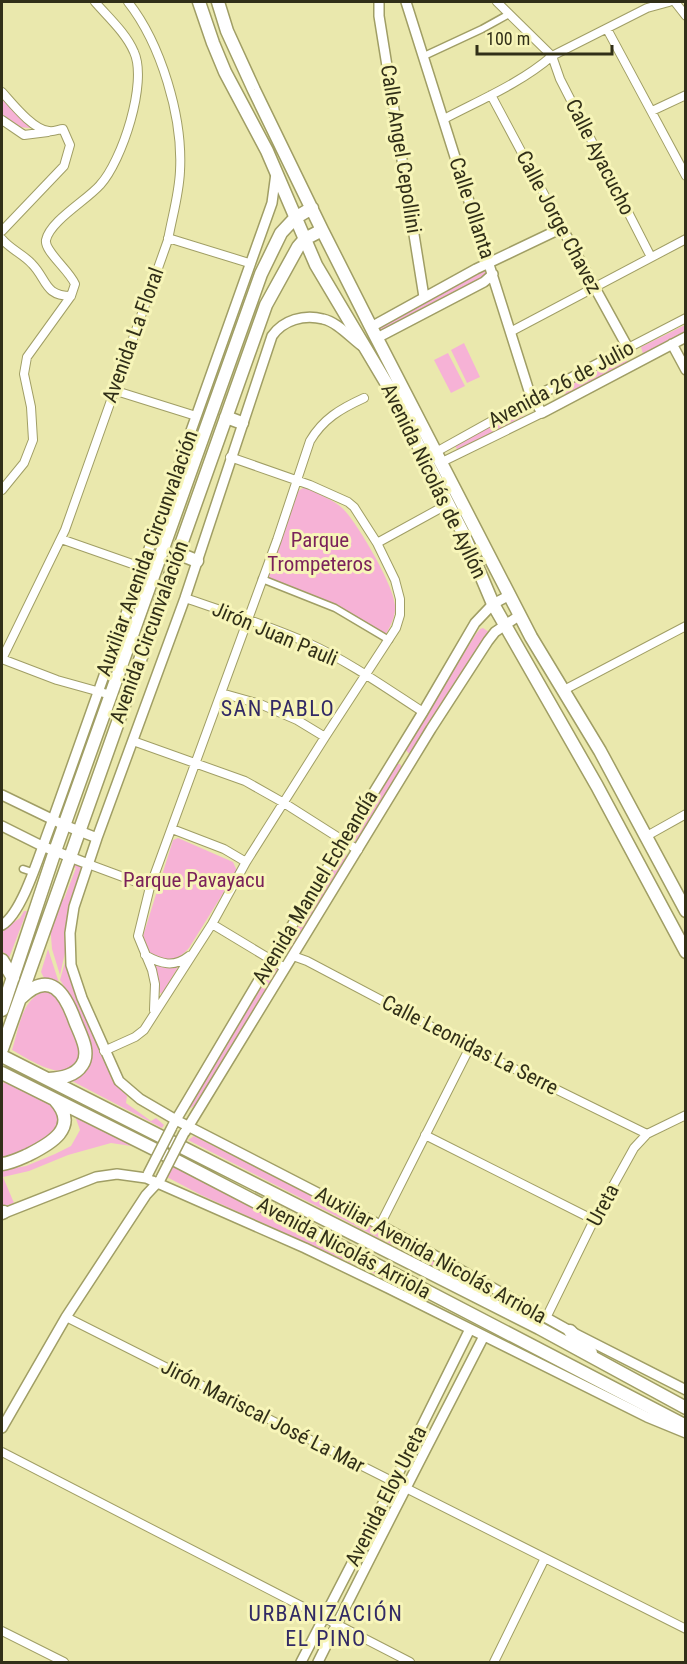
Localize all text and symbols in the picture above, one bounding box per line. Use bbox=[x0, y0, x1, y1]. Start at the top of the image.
scale bar bbox=[477, 18, 612, 56]
text: 100 m bbox=[486, 28, 530, 49]
street label: Calle Angel Cepollini bbox=[376, 63, 426, 235]
street label: Calle Ayacucho bbox=[561, 95, 639, 219]
street label: Calle Jorge Chavez bbox=[511, 147, 607, 297]
street label: Calle Ollanta bbox=[444, 154, 500, 262]
street label: Avenida La Floral bbox=[97, 264, 169, 406]
street label: Avenida 26 de Julio bbox=[484, 335, 638, 433]
street label: Avenida Nicolás de Ayllón bbox=[376, 380, 492, 582]
street label: Auxiliar Avenida Circunvalación bbox=[91, 427, 203, 679]
park label: Parque Trompeteros bbox=[267, 528, 373, 576]
street label: Avenida Circunvalación bbox=[104, 537, 194, 727]
street label: Jirón Juan Pauli bbox=[209, 597, 341, 671]
district label: SAN PABLO bbox=[221, 696, 335, 721]
street label: Avenida Manuel Echeandía bbox=[248, 786, 382, 988]
park label: Parque Pavayacu bbox=[123, 868, 265, 892]
street label: Calle Leonidas La Serre bbox=[378, 990, 562, 1100]
street label: Ureta bbox=[582, 1180, 624, 1230]
street label: Auxiliar Avenida Nicolás Arriola bbox=[311, 1181, 551, 1329]
street label: Avenida Nicolás Arriola bbox=[253, 1192, 435, 1304]
street label: Jirón Mariscal José La Mar bbox=[157, 1354, 369, 1478]
street label: Avenida Eloy Ureta bbox=[340, 1422, 432, 1570]
district label: URBANIZACIÓN EL PINO bbox=[249, 1600, 403, 1651]

